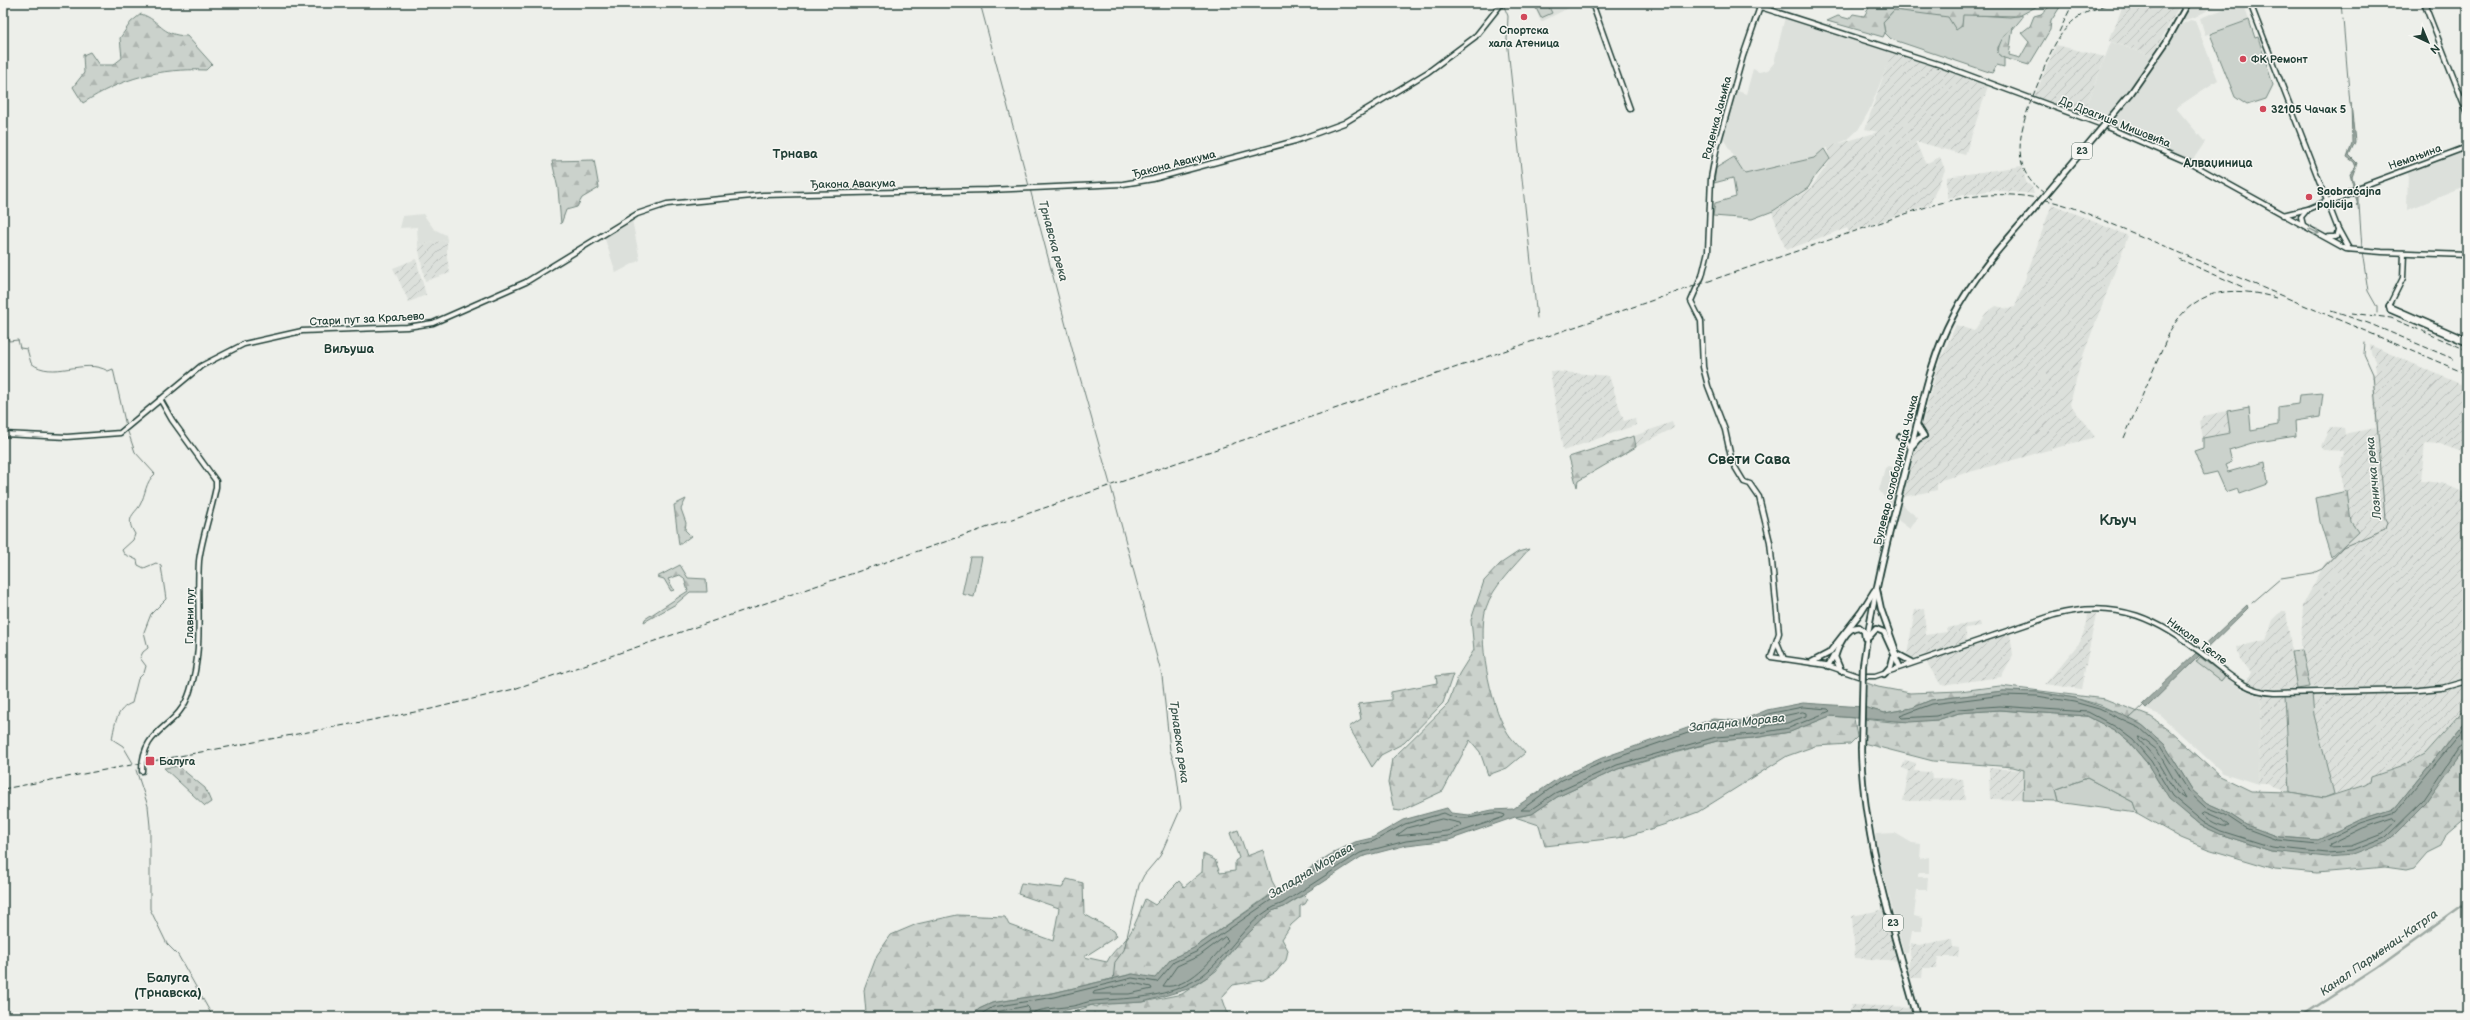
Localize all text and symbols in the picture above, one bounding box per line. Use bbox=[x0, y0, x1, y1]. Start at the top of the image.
marker: Спортска хала Атеница bbox=[1519, 12, 1529, 22]
north arrow bbox=[2408, 22, 2448, 62]
place label: Спортска хала Атеница bbox=[1489, 24, 1560, 50]
text: N bbox=[2427, 41, 2442, 56]
place label: ФК Ремонт bbox=[2251, 53, 2309, 66]
marker: ФК Ремонт bbox=[2238, 54, 2248, 64]
street label: Раденка Јањића bbox=[1700, 74, 1735, 161]
street label: Др Драгише Мишовића bbox=[2057, 94, 2173, 150]
place label: 32105 Чачак 5 bbox=[2271, 103, 2347, 116]
marker: 32105 Чачак 5 bbox=[2258, 104, 2268, 114]
street label: Немањина bbox=[2387, 141, 2444, 173]
road number: 23 bbox=[2072, 143, 2092, 159]
district label: Трнава bbox=[772, 146, 818, 162]
street label: Ђакона Авакума bbox=[1131, 147, 1217, 181]
district label: Алваџиница bbox=[2182, 156, 2254, 171]
street label: Ђакона Авакума bbox=[810, 177, 896, 191]
place label: Saobraćajna policija bbox=[2317, 185, 2381, 211]
marker: Saobraćajna policija bbox=[2304, 192, 2314, 202]
water label: Трнавска река bbox=[1035, 199, 1071, 283]
one-way arrow bbox=[2308, 228, 2320, 235]
street label: Стари пут за Краљево bbox=[309, 309, 425, 328]
district label: Виљуша bbox=[324, 341, 375, 357]
street label: Булевар ослободилаца Чачка bbox=[1871, 393, 1921, 546]
water label: Лозничка река bbox=[2363, 436, 2385, 521]
district label: Свети Сава bbox=[1708, 450, 1791, 469]
district label: Кључ bbox=[2099, 511, 2137, 530]
street label: Главни пут bbox=[183, 588, 197, 644]
street label: Николе Тесле bbox=[2164, 615, 2230, 667]
water label: Трнавска река bbox=[1166, 700, 1192, 784]
water label: Западна Морава bbox=[1688, 711, 1786, 735]
marker: Балуга bbox=[144, 755, 156, 767]
place label: Балуга bbox=[159, 755, 196, 768]
water label: Западна Морава bbox=[1266, 840, 1356, 902]
water label: Канал Парменац-Катрга bbox=[2317, 907, 2441, 999]
road number: 23 bbox=[1883, 915, 1903, 931]
district label: Балуга (Трнавска) bbox=[134, 970, 202, 1001]

